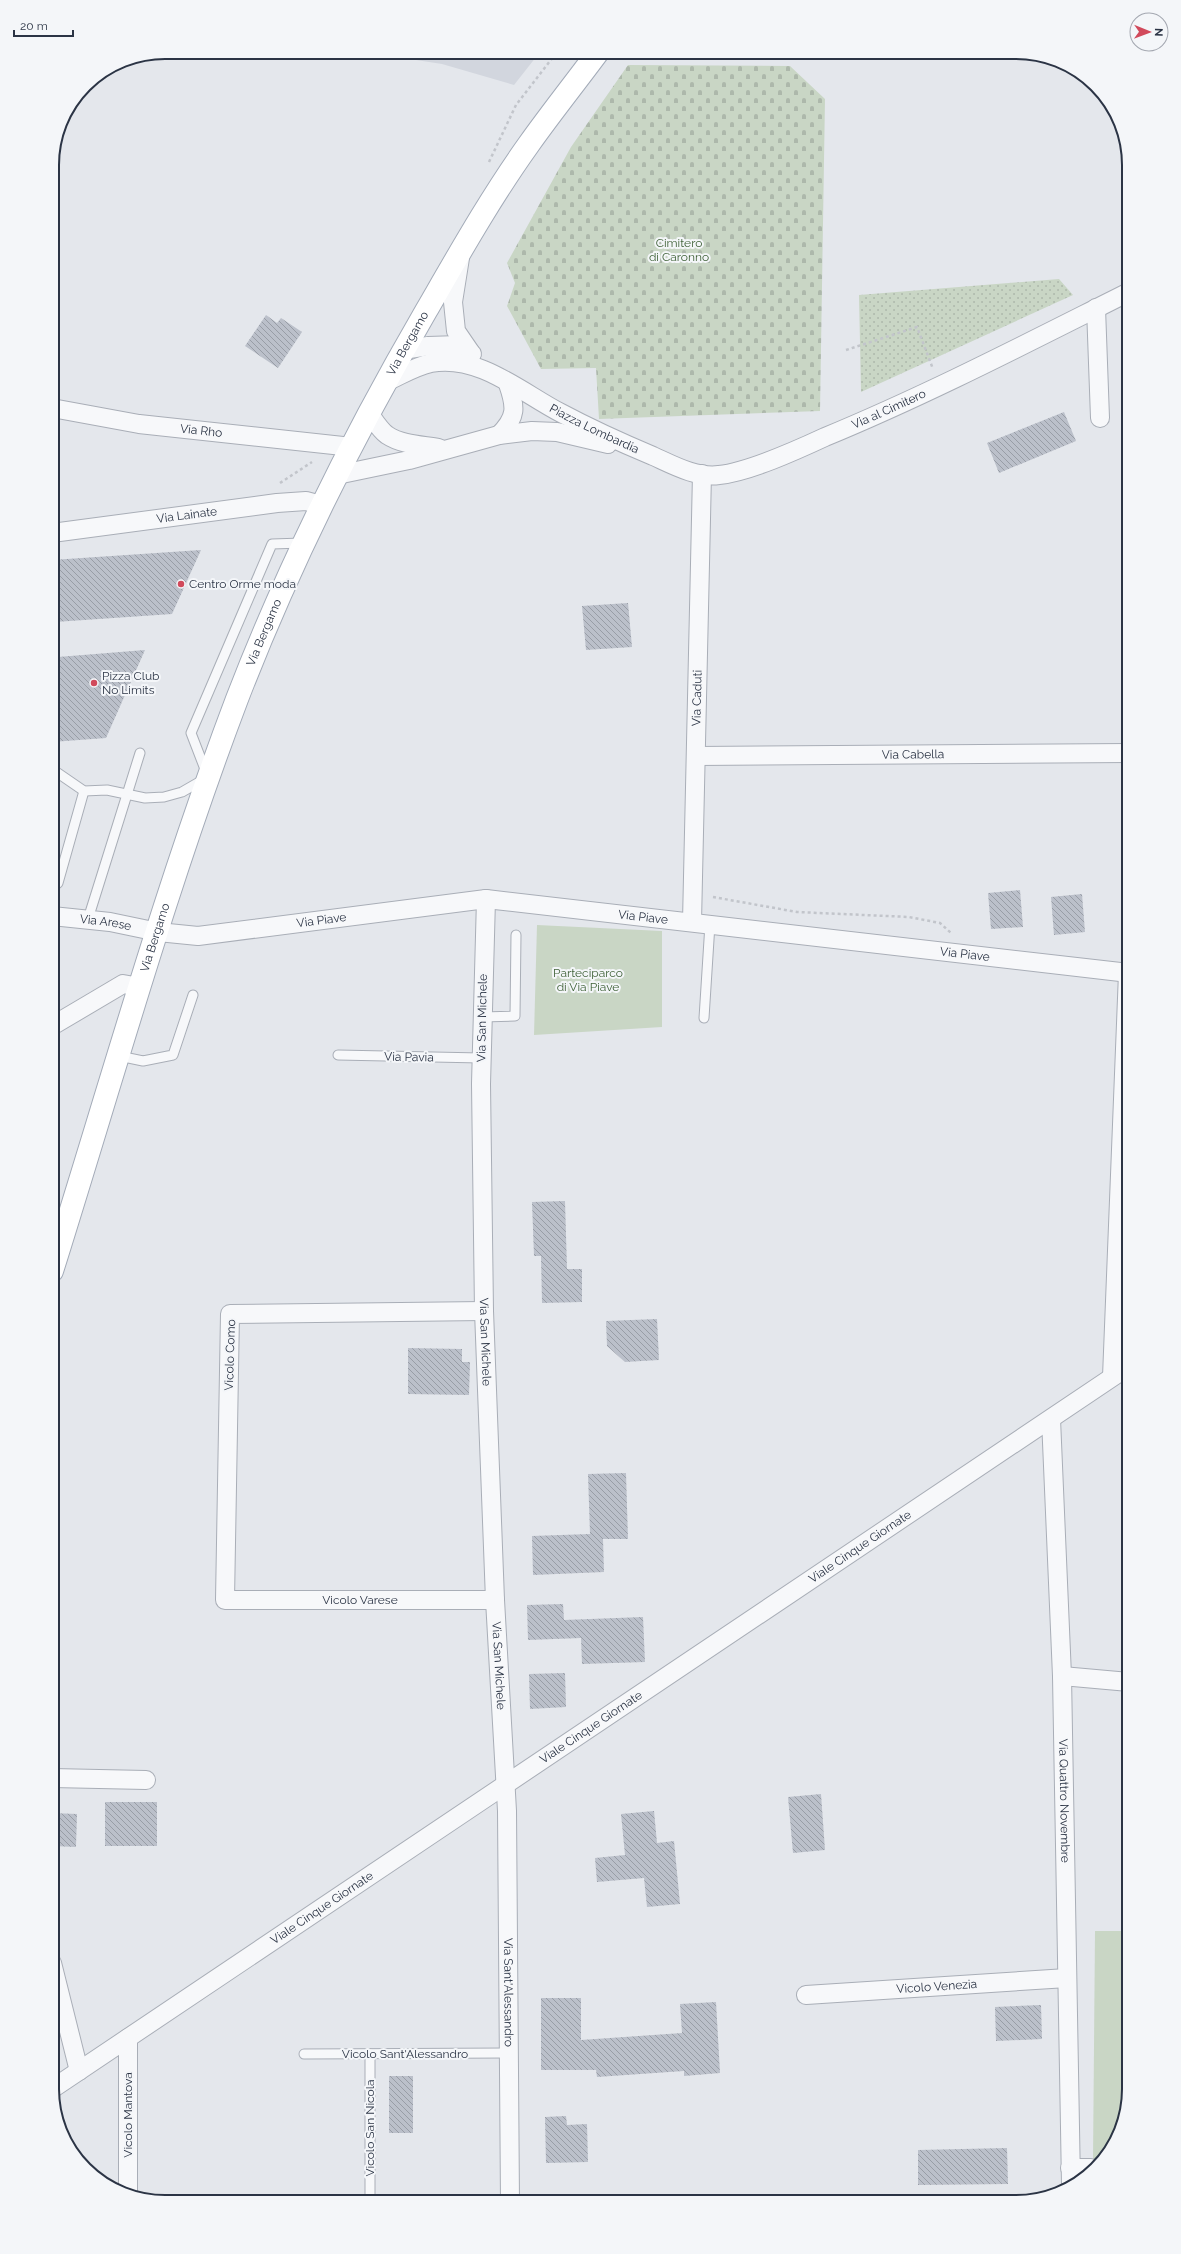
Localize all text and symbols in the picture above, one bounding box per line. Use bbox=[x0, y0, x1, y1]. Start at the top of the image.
scale bar bbox=[14, 12, 73, 38]
north arrow bbox=[1129, 12, 1169, 52]
text: 20 m bbox=[20, 19, 48, 33]
text: N bbox=[1152, 28, 1165, 36]
park label: Cimitero di Caronno bbox=[649, 236, 709, 264]
street label: Via Bergamo bbox=[384, 309, 431, 378]
street label: Via al Cimitero bbox=[850, 386, 928, 432]
street label: Piazza Lombardia bbox=[547, 401, 641, 456]
street label: Via Rho bbox=[179, 421, 223, 440]
street label: Via Lainate bbox=[156, 504, 218, 526]
place label: Centro Orme moda bbox=[189, 577, 296, 591]
marker: Centro Orme moda bbox=[176, 579, 186, 589]
street label: Via Bergamo bbox=[244, 597, 284, 668]
place label: Pizza Club No Limits bbox=[102, 669, 160, 697]
street label: Via Caduti bbox=[689, 670, 705, 726]
marker: Pizza Club No Limits bbox=[89, 678, 99, 688]
street label: Via Cabella bbox=[882, 747, 944, 762]
street label: Via Bergamo bbox=[137, 901, 172, 974]
street label: Via Piave bbox=[617, 907, 669, 927]
street label: Via Piave bbox=[296, 910, 347, 930]
street label: Via Arese bbox=[79, 912, 133, 933]
street label: Via Piave bbox=[939, 944, 991, 964]
park label: Parteciparco di Via Piave bbox=[553, 966, 623, 994]
street label: Via San Michele bbox=[474, 974, 490, 1062]
street label: Via Pavia bbox=[384, 1050, 434, 1064]
street label: Via San Michele bbox=[477, 1298, 494, 1386]
street label: Vicolo Como bbox=[222, 1319, 238, 1391]
street label: Viale Cinque Giornate bbox=[806, 1507, 914, 1586]
street label: Vicolo Varese bbox=[322, 1593, 398, 1607]
street label: Via San Michele bbox=[489, 1621, 508, 1710]
street label: Viale Cinque Giornate bbox=[537, 1688, 645, 1767]
street label: Via Quattro Novembre bbox=[1056, 1739, 1072, 1863]
street label: Viale Cinque Giornate bbox=[268, 1869, 376, 1947]
street label: Via Sant'Alessandro bbox=[501, 1938, 516, 2047]
street label: Vicolo Venezia bbox=[896, 1977, 978, 1996]
street label: Vicolo Sant'Alessandro bbox=[342, 2047, 468, 2061]
street label: Vicolo Mantova bbox=[121, 2072, 135, 2158]
street label: Vicolo San Nicola bbox=[363, 2079, 377, 2177]

